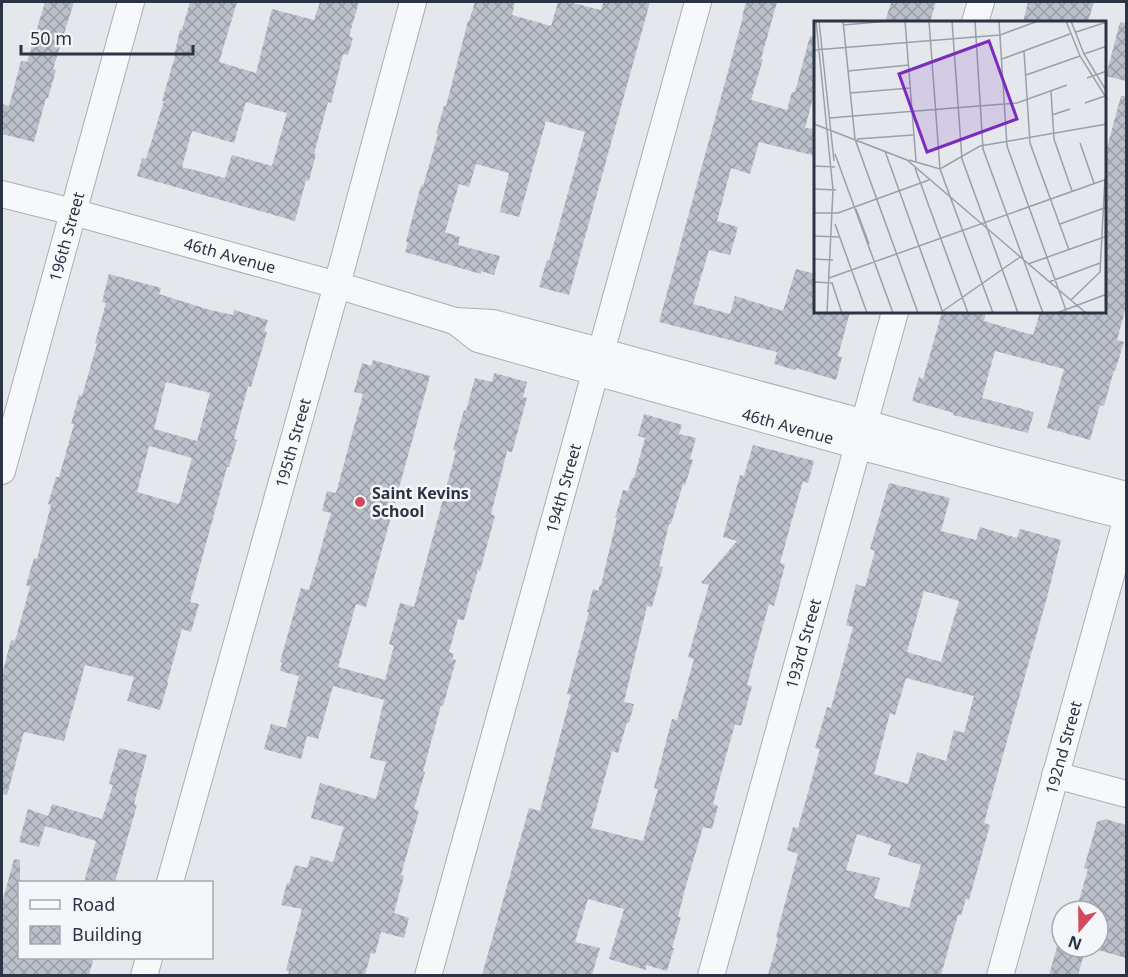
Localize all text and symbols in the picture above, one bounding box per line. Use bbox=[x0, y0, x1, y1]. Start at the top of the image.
scale bar bbox=[21, 18, 194, 56]
inset map bbox=[814, 21, 1107, 314]
text: 50 m bbox=[30, 26, 72, 50]
street label: 196th Street bbox=[44, 189, 89, 284]
street label: 46th Avenue bbox=[181, 232, 278, 279]
street label: 195th Street bbox=[270, 395, 316, 490]
street label: 46th Avenue bbox=[739, 403, 836, 449]
street label: 194th Street bbox=[540, 441, 586, 536]
place label: Saint Kevins School bbox=[372, 482, 469, 522]
marker: Saint Kevins School bbox=[353, 495, 367, 509]
street label: 193rd Street bbox=[780, 596, 826, 691]
street label: 192nd Street bbox=[1040, 698, 1087, 797]
legend bbox=[18, 881, 213, 959]
text: Road bbox=[72, 892, 115, 916]
north arrow bbox=[1050, 899, 1110, 959]
text: Building bbox=[72, 922, 142, 946]
text: N bbox=[1065, 931, 1085, 956]

